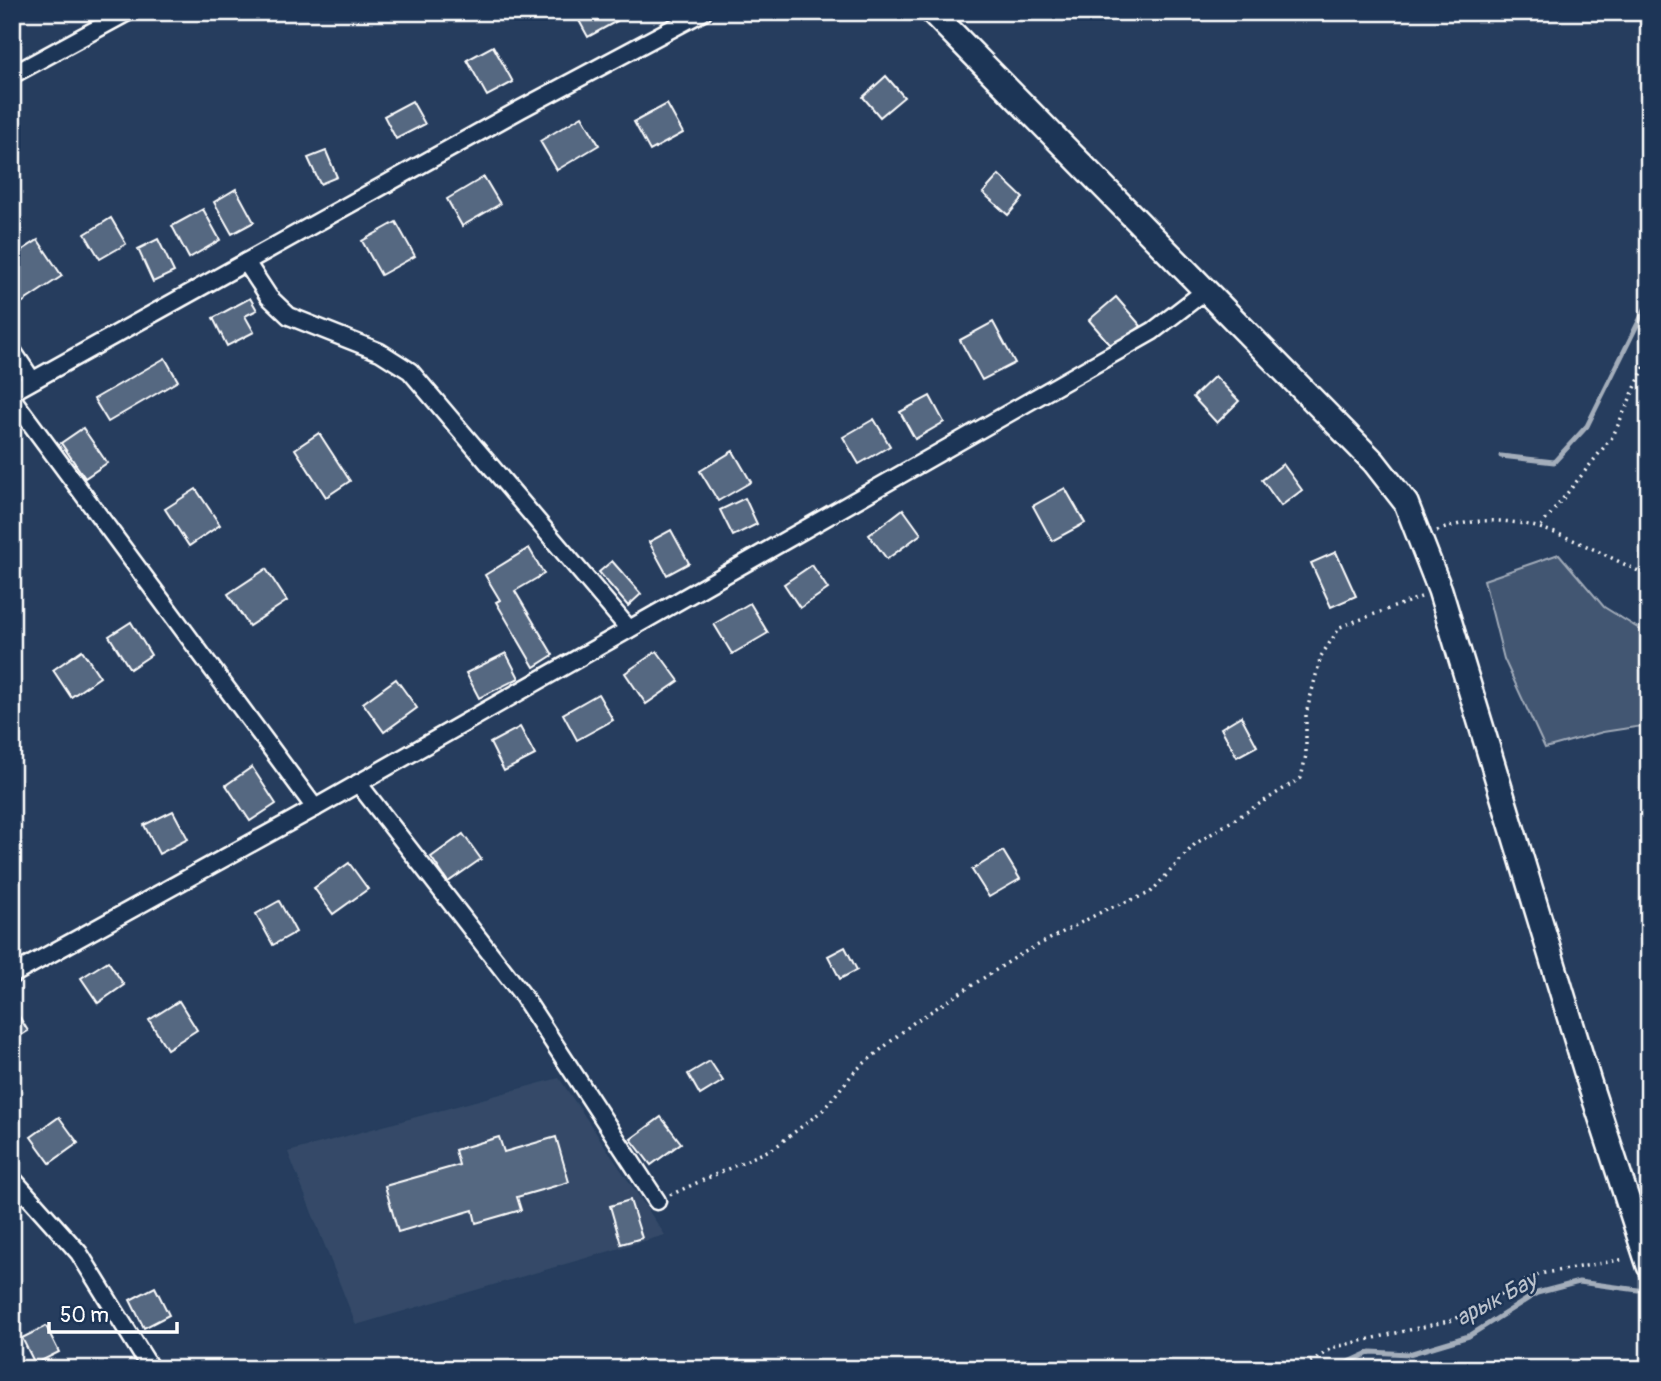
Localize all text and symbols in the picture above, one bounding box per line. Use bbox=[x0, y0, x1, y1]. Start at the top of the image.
water label: арык Бау bbox=[1451, 1264, 1544, 1332]
scale bar bbox=[49, 1290, 177, 1334]
text: 50 m bbox=[60, 1302, 109, 1329]

